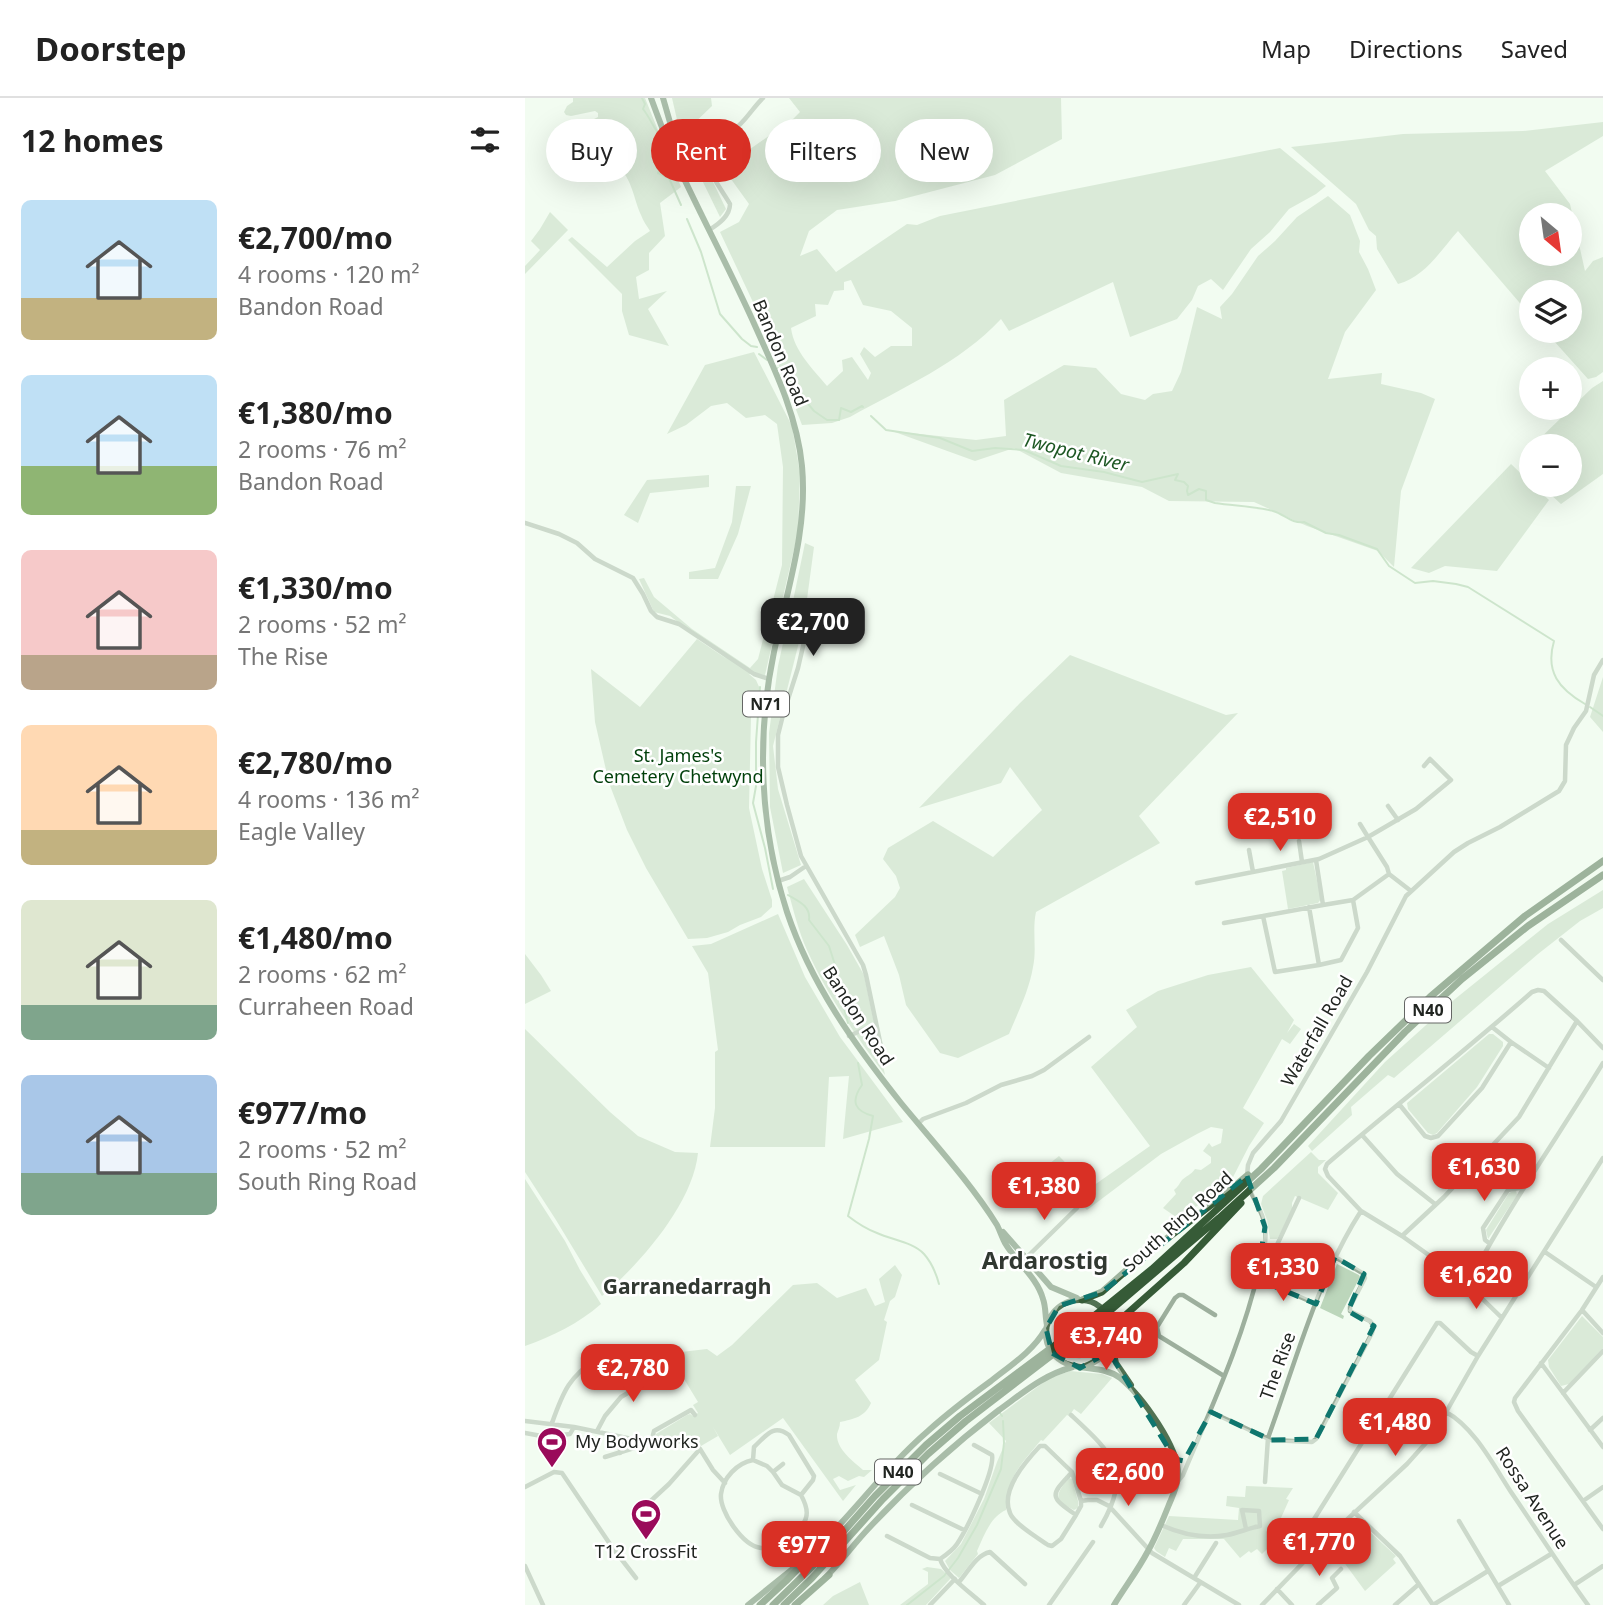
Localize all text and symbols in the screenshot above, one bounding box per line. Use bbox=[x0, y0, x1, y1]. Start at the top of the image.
text: Doorstep bbox=[35, 26, 187, 71]
text: Map bbox=[1261, 32, 1311, 65]
text: Directions bbox=[1349, 32, 1463, 65]
text: Saved bbox=[1501, 32, 1568, 65]
chip: Buy bbox=[546, 119, 637, 182]
chip: Rent bbox=[651, 119, 751, 182]
chip: Filters bbox=[765, 119, 881, 182]
chip: New bbox=[895, 119, 993, 182]
text: 12 homes bbox=[21, 120, 164, 161]
icon: filters bbox=[466, 121, 504, 159]
north arrow bbox=[1519, 203, 1582, 266]
map controls bbox=[1519, 203, 1582, 497]
text: €2,700/mo bbox=[238, 217, 393, 258]
icon: home bbox=[77, 228, 161, 312]
text: 4 rooms · 120 m² bbox=[238, 258, 420, 290]
button: layers bbox=[1519, 280, 1582, 343]
text: Bandon Road bbox=[238, 290, 384, 322]
street label: Bandon Road bbox=[748, 295, 814, 410]
button: + bbox=[1519, 357, 1582, 420]
text: €1,380/mo bbox=[238, 392, 393, 433]
icon: home bbox=[77, 403, 161, 487]
water label: Twopot River bbox=[1020, 426, 1133, 478]
text: 2 rooms · 76 m² bbox=[238, 433, 407, 465]
button: − bbox=[1519, 434, 1582, 497]
text: Bandon Road bbox=[238, 465, 384, 497]
text: €1,330/mo bbox=[238, 567, 393, 608]
icon: home bbox=[77, 578, 161, 662]
pin: €2,700 bbox=[756, 598, 870, 658]
text: €2,700 bbox=[777, 605, 849, 637]
text: 2 rooms · 52 m² bbox=[238, 608, 407, 640]
text: The Rise bbox=[238, 640, 328, 672]
road number: N71 bbox=[743, 692, 789, 716]
text: €2,780/mo bbox=[238, 742, 393, 783]
park label: St. James's Cemetery Chetwynd bbox=[592, 743, 764, 788]
icon: home bbox=[77, 753, 161, 837]
text: 4 rooms · 136 m² bbox=[238, 783, 420, 815]
pin: €2,510 bbox=[1223, 794, 1337, 853]
text: €2,510 bbox=[1244, 800, 1316, 832]
text: Eagle Valley bbox=[238, 815, 365, 847]
text: €1,480/mo bbox=[238, 917, 393, 958]
icon: home bbox=[77, 928, 161, 1012]
text: 2 rooms · 62 m² bbox=[238, 958, 407, 990]
street label: Bandon Road bbox=[818, 961, 900, 1070]
street label: Waterfall Road bbox=[1275, 971, 1358, 1090]
text: Curraheen Road bbox=[238, 990, 414, 1022]
road number: N40 bbox=[1405, 998, 1451, 1022]
text: €977/mo bbox=[238, 1092, 367, 1133]
icon: home bbox=[77, 1103, 161, 1187]
text: 2 rooms · 52 m² bbox=[238, 1133, 407, 1165]
pin: €1,630 bbox=[1427, 1144, 1541, 1203]
text: €1,630 bbox=[1448, 1150, 1520, 1182]
pin: €1,380 bbox=[987, 1162, 1101, 1222]
text: South Ring Road bbox=[238, 1165, 417, 1197]
street label: South Ring Road bbox=[1117, 1165, 1237, 1277]
text: €1,380 bbox=[1008, 1169, 1080, 1201]
district label: Ardarostig bbox=[982, 1243, 1108, 1276]
pin: €1,330 bbox=[1226, 1244, 1340, 1303]
text: €1,330 bbox=[1247, 1250, 1319, 1282]
pin: €1,620 bbox=[1419, 1252, 1533, 1311]
text: €1,620 bbox=[1440, 1258, 1512, 1290]
district label: Garranedarragh bbox=[603, 1272, 771, 1300]
pin: €3,740 bbox=[1049, 1312, 1163, 1372]
text: €3,740 bbox=[1070, 1319, 1142, 1351]
street label: The Rise bbox=[1254, 1328, 1300, 1403]
pin: €2,780 bbox=[576, 1344, 690, 1404]
text: €2,780 bbox=[597, 1351, 669, 1383]
pin: €1,480 bbox=[1338, 1398, 1452, 1458]
text: €1,480 bbox=[1359, 1405, 1431, 1437]
sports icon: My Bodyworks bbox=[535, 1425, 569, 1469]
place label: My Bodyworks bbox=[575, 1429, 699, 1453]
street label: Rossa Avenue bbox=[1491, 1442, 1575, 1553]
pin: €2,600 bbox=[1071, 1448, 1185, 1508]
text: €2,600 bbox=[1092, 1455, 1164, 1487]
road number: N40 bbox=[875, 1460, 921, 1484]
sports icon: T12 CrossFit bbox=[629, 1497, 663, 1541]
pin: €1,770 bbox=[1262, 1518, 1376, 1578]
pin: €977 bbox=[763, 1522, 845, 1581]
text: €1,770 bbox=[1283, 1525, 1355, 1557]
text: €977 bbox=[778, 1528, 830, 1560]
place label: T12 CrossFit bbox=[595, 1539, 698, 1563]

